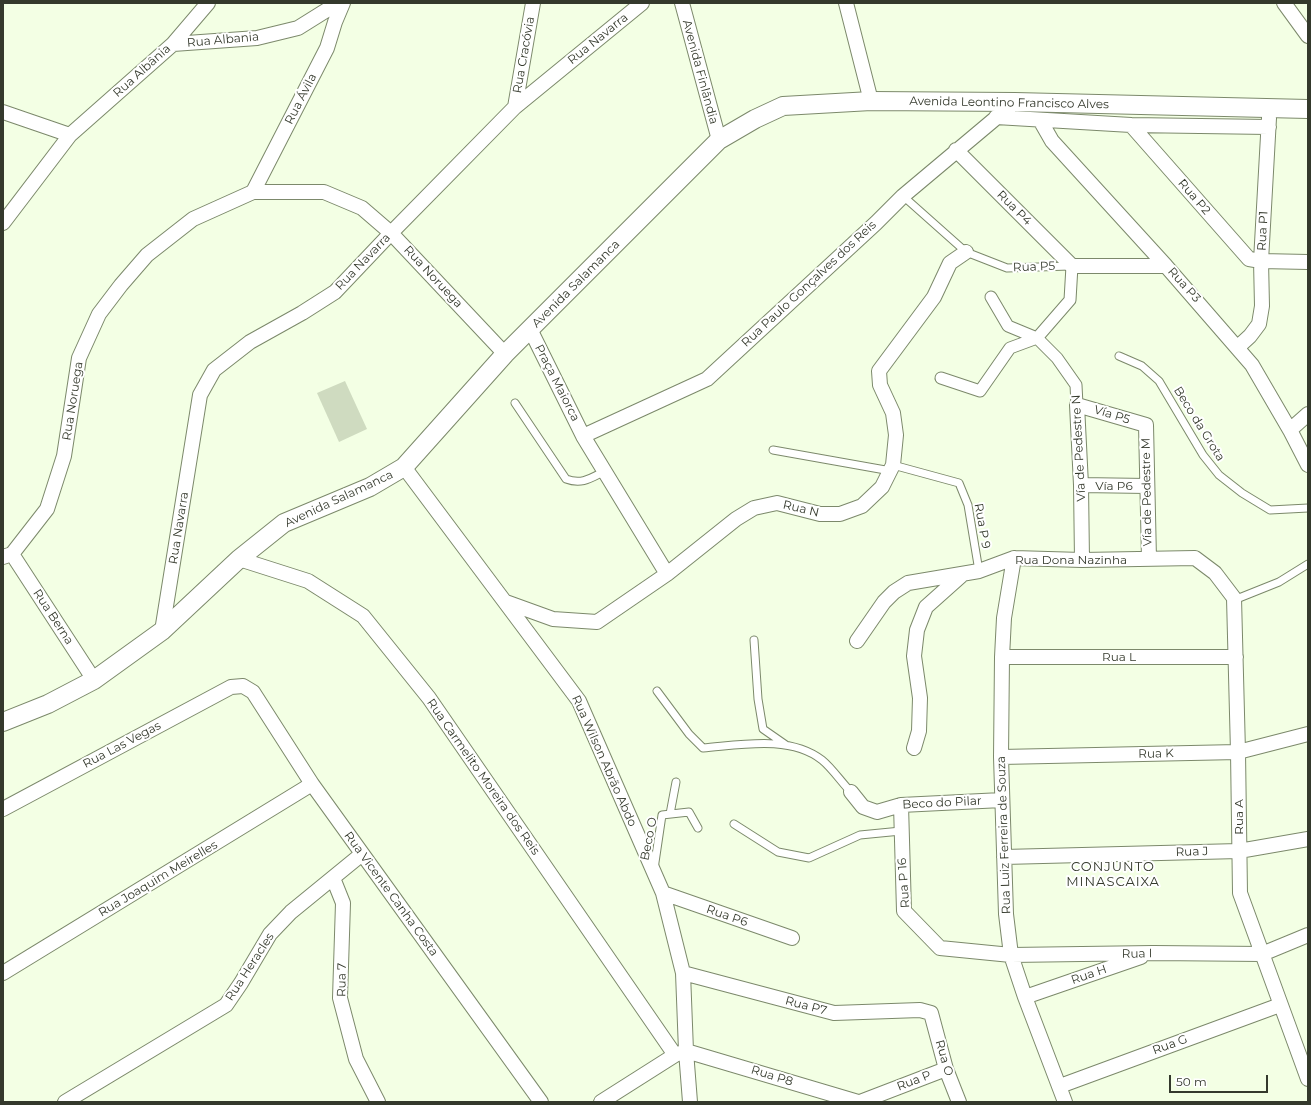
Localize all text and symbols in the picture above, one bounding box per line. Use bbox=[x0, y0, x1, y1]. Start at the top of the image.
street label: Rua Navarra bbox=[565, 10, 631, 68]
street label: Rua Cracóvia bbox=[510, 15, 538, 95]
street label: Avenida Finlândia bbox=[679, 18, 721, 126]
street label: Rua Albania bbox=[186, 30, 260, 50]
street label: Rua Albânia bbox=[110, 41, 174, 101]
street label: Rua Ávila bbox=[282, 71, 320, 127]
street label: Avenida Leontino Francisco Alves bbox=[909, 94, 1109, 112]
street label: Rua P2 bbox=[1175, 176, 1213, 218]
street label: Rua P4 bbox=[994, 188, 1034, 228]
street label: Rua P1 bbox=[1255, 211, 1271, 251]
street label: Rua Paulo Gonçalves dos Reis bbox=[739, 218, 879, 350]
street label: Rua Navarra bbox=[332, 231, 394, 293]
street label: Avenida Salamanca bbox=[529, 237, 623, 331]
street label: Rua Noruega bbox=[401, 243, 465, 311]
street label: Rua P5 bbox=[1013, 259, 1055, 275]
street label: Rua P3 bbox=[1165, 265, 1203, 305]
street label: Praça Maiorca bbox=[531, 342, 583, 424]
street label: Rua Noruega bbox=[60, 361, 86, 441]
street label: Beco da Grota bbox=[1170, 384, 1228, 464]
street label: Vía de Pedestre N bbox=[1069, 394, 1089, 502]
street label: Vía P5 bbox=[1092, 403, 1132, 427]
street label: Vía de Pedestre M bbox=[1139, 438, 1155, 546]
street label: Avenida Salamanca bbox=[282, 468, 396, 530]
street label: Vía P6 bbox=[1095, 479, 1133, 493]
street label: Rua Navarra bbox=[166, 491, 192, 565]
street label: Rua N bbox=[781, 498, 821, 520]
street label: Rua P 9 bbox=[971, 502, 993, 550]
street label: Rua Dona Nazinha bbox=[1015, 553, 1127, 567]
street label: Rua Berna bbox=[30, 587, 76, 647]
street label: Rua L bbox=[1102, 650, 1136, 664]
street label: Rua Wilson Abrão Abdo bbox=[568, 693, 640, 829]
street label: Rua Carmelito Moreira dos Reis bbox=[423, 696, 543, 858]
street label: Rua Las Vegas bbox=[81, 718, 163, 772]
street label: Rua K bbox=[1138, 746, 1174, 762]
street label: Rua Luiz Ferreira de Souza bbox=[994, 756, 1014, 914]
street label: Beco do Pilar bbox=[902, 794, 982, 812]
street label: Rua A bbox=[1232, 799, 1246, 835]
street label: Beco O bbox=[638, 816, 660, 862]
street label: Rua Vicente Canha Costa bbox=[341, 829, 441, 959]
street label: Rua Joaquim Meirelles bbox=[96, 838, 220, 920]
street label: Rua J bbox=[1175, 844, 1209, 860]
street label: Rua P 16 bbox=[895, 857, 913, 909]
district label: CONJUNTO MINASCAIXA bbox=[1066, 859, 1160, 890]
street label: Rua P6 bbox=[704, 902, 750, 930]
street label: Rua Heracles bbox=[223, 930, 277, 1004]
street label: Rua I bbox=[1122, 947, 1152, 961]
street label: Rua H bbox=[1069, 962, 1109, 988]
street label: Rua 7 bbox=[335, 963, 349, 997]
street label: Rua P7 bbox=[784, 994, 828, 1018]
street label: Rua G bbox=[1151, 1032, 1189, 1058]
street label: Rua O bbox=[932, 1038, 956, 1078]
street label: Rua P8 bbox=[749, 1063, 795, 1089]
scale bar bbox=[1171, 1067, 1270, 1093]
street label: Rua P bbox=[895, 1068, 933, 1094]
text: 50 m bbox=[1176, 1074, 1207, 1089]

